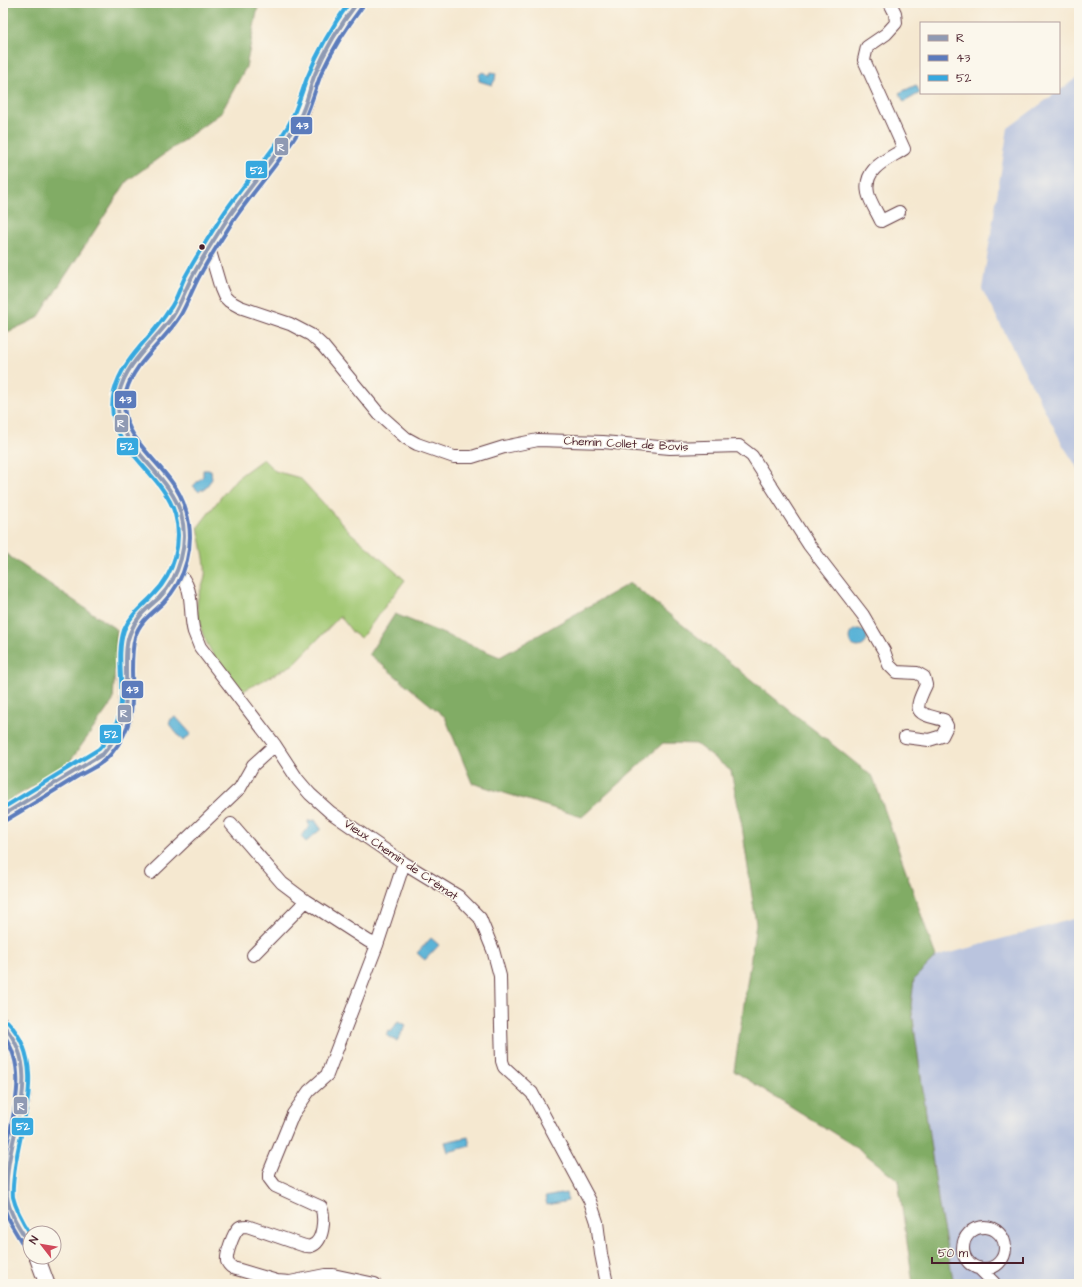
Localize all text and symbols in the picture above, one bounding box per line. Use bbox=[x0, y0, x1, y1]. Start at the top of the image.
legend bbox=[920, 22, 1060, 94]
text: R bbox=[956, 30, 965, 47]
text: 43 bbox=[956, 50, 970, 67]
text: 52 bbox=[956, 70, 971, 87]
line badge: 43 bbox=[290, 116, 313, 135]
text: 43 bbox=[295, 118, 309, 133]
line badge: R bbox=[274, 137, 289, 156]
text: R bbox=[277, 140, 285, 155]
line badge: 52 bbox=[245, 160, 268, 179]
text: 52 bbox=[250, 163, 265, 178]
unlabelled marker bbox=[197, 242, 207, 252]
line badge: 43 bbox=[114, 390, 137, 409]
text: 43 bbox=[118, 392, 132, 407]
line badge: R bbox=[114, 414, 129, 433]
text: R bbox=[117, 416, 125, 431]
street label: Chemin Collet de Bovis bbox=[563, 432, 689, 456]
line badge: 52 bbox=[116, 437, 139, 456]
text: 52 bbox=[120, 439, 135, 454]
line badge: 43 bbox=[121, 680, 144, 699]
text: 43 bbox=[125, 682, 139, 697]
line badge: R bbox=[117, 704, 132, 723]
text: R bbox=[120, 706, 128, 721]
line badge: 52 bbox=[99, 724, 122, 744]
text: 52 bbox=[104, 727, 119, 742]
street label: Vieux Chemin de Crémat bbox=[340, 815, 462, 905]
line badge: R bbox=[13, 1096, 28, 1115]
text: R bbox=[17, 1099, 25, 1114]
line badge: 52 bbox=[11, 1117, 34, 1136]
text: 52 bbox=[16, 1119, 31, 1134]
north arrow bbox=[22, 1225, 62, 1265]
text: N bbox=[26, 1233, 42, 1247]
scale bar bbox=[932, 1239, 1023, 1265]
text: 50 m bbox=[938, 1245, 969, 1262]

